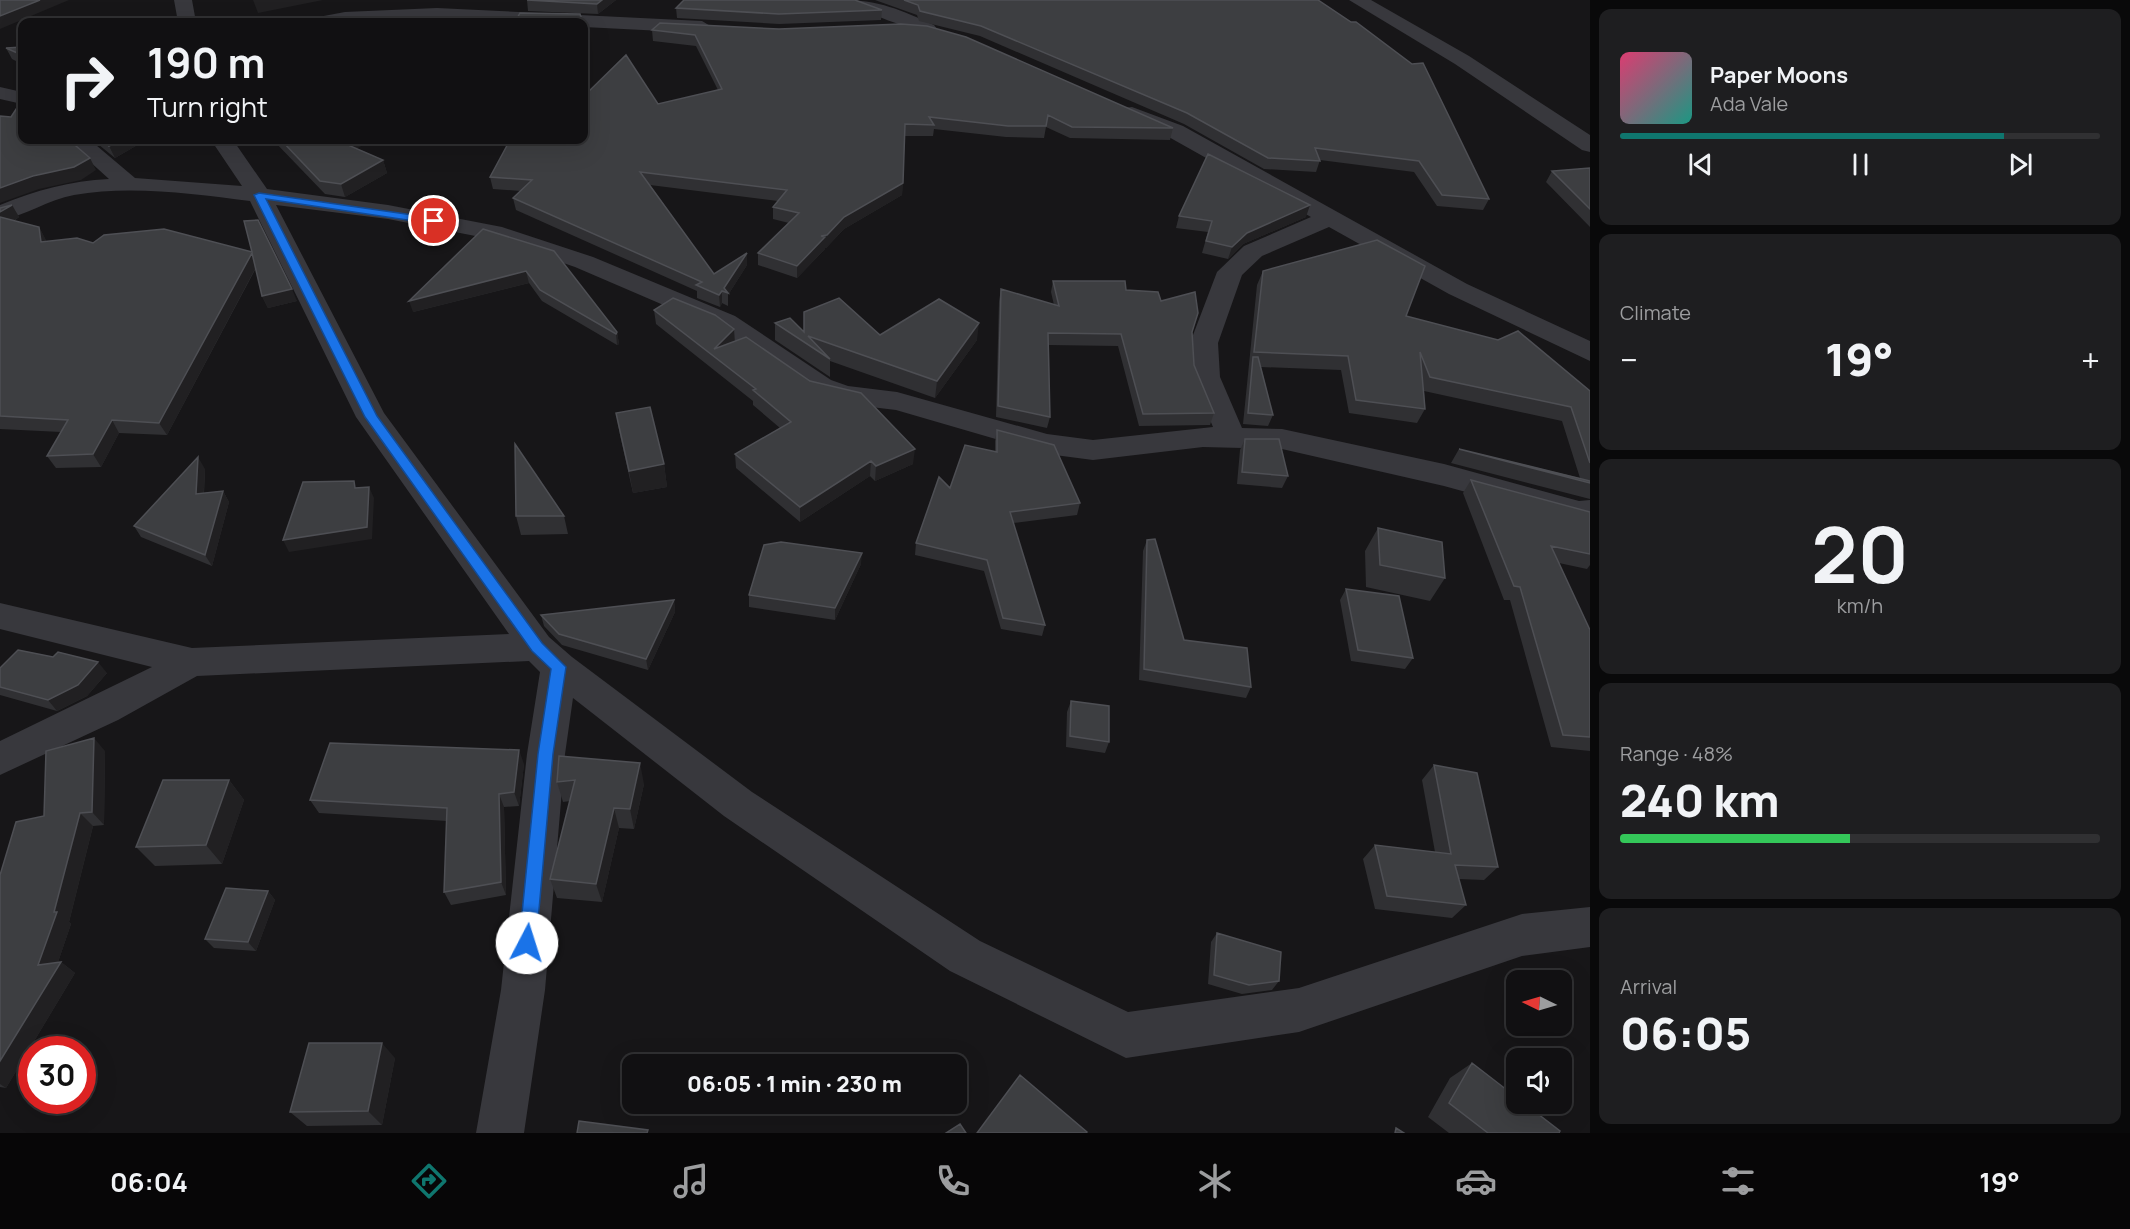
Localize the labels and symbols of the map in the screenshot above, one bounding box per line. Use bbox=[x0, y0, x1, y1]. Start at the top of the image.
pin bbox=[408, 195, 459, 246]
position arrow bbox=[495, 911, 559, 975]
north arrow bbox=[1506, 970, 1572, 1036]
speed limit sign: 30 bbox=[18, 1036, 96, 1114]

